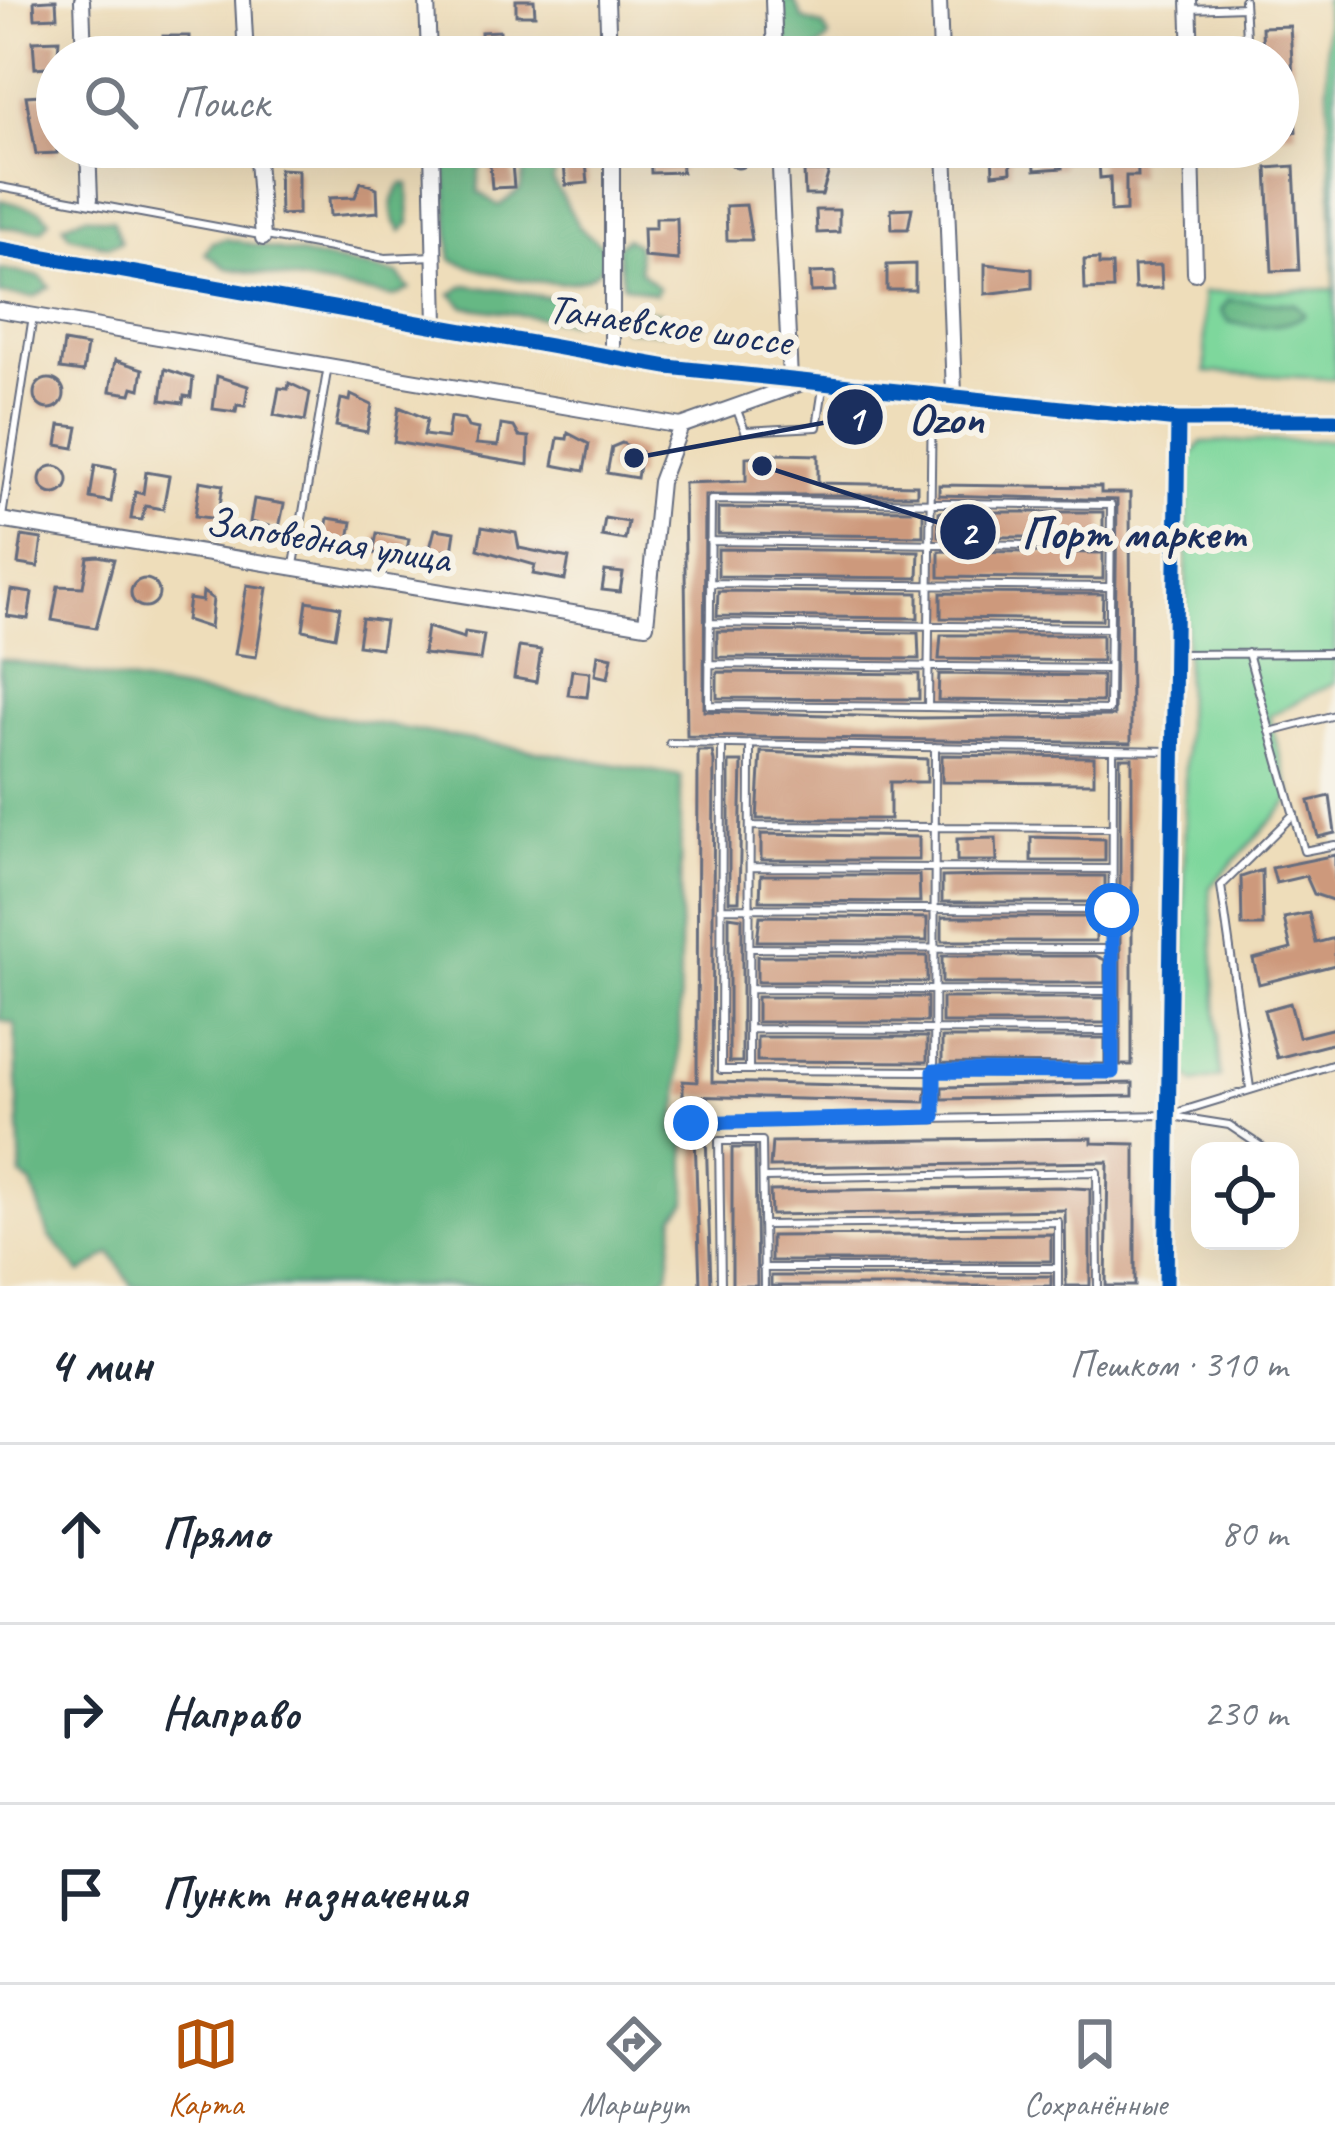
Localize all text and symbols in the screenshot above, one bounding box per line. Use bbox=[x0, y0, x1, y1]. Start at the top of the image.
search box bbox=[36, 36, 1299, 168]
icon: search bbox=[78, 69, 144, 135]
text: Поиск bbox=[174, 74, 269, 131]
street label: Танаевское шоссе bbox=[545, 282, 798, 369]
callout: Ozon bbox=[825, 377, 1008, 458]
text: Ozon bbox=[908, 390, 985, 447]
text: 1 bbox=[847, 395, 867, 441]
callout: Порт маркет bbox=[938, 492, 1269, 573]
street label: Заповедная улица bbox=[202, 495, 457, 586]
text: Порт маркет bbox=[1021, 505, 1248, 562]
text: 2 bbox=[960, 510, 980, 556]
route start bbox=[1085, 883, 1139, 937]
route end bbox=[664, 1096, 718, 1150]
map controls bbox=[1191, 1142, 1299, 1250]
button: locate bbox=[1191, 1142, 1299, 1250]
text: 4 мин bbox=[48, 1332, 152, 1396]
text: Пешком · 310 m bbox=[1069, 1340, 1287, 1389]
icon: ahead bbox=[48, 1501, 114, 1567]
text: Прямо bbox=[162, 1505, 269, 1562]
text: 80 m bbox=[1221, 1509, 1287, 1558]
icon: right bbox=[48, 1681, 114, 1747]
text: Направо bbox=[162, 1685, 300, 1742]
text: 230 m bbox=[1203, 1689, 1287, 1738]
icon: arrive bbox=[48, 1861, 114, 1927]
text: Пункт назначения bbox=[162, 1865, 467, 1922]
tab: Карта bbox=[168, 2011, 243, 2125]
tab: Маршрут bbox=[579, 2011, 688, 2125]
tab: Сохранённые bbox=[1024, 2011, 1167, 2125]

